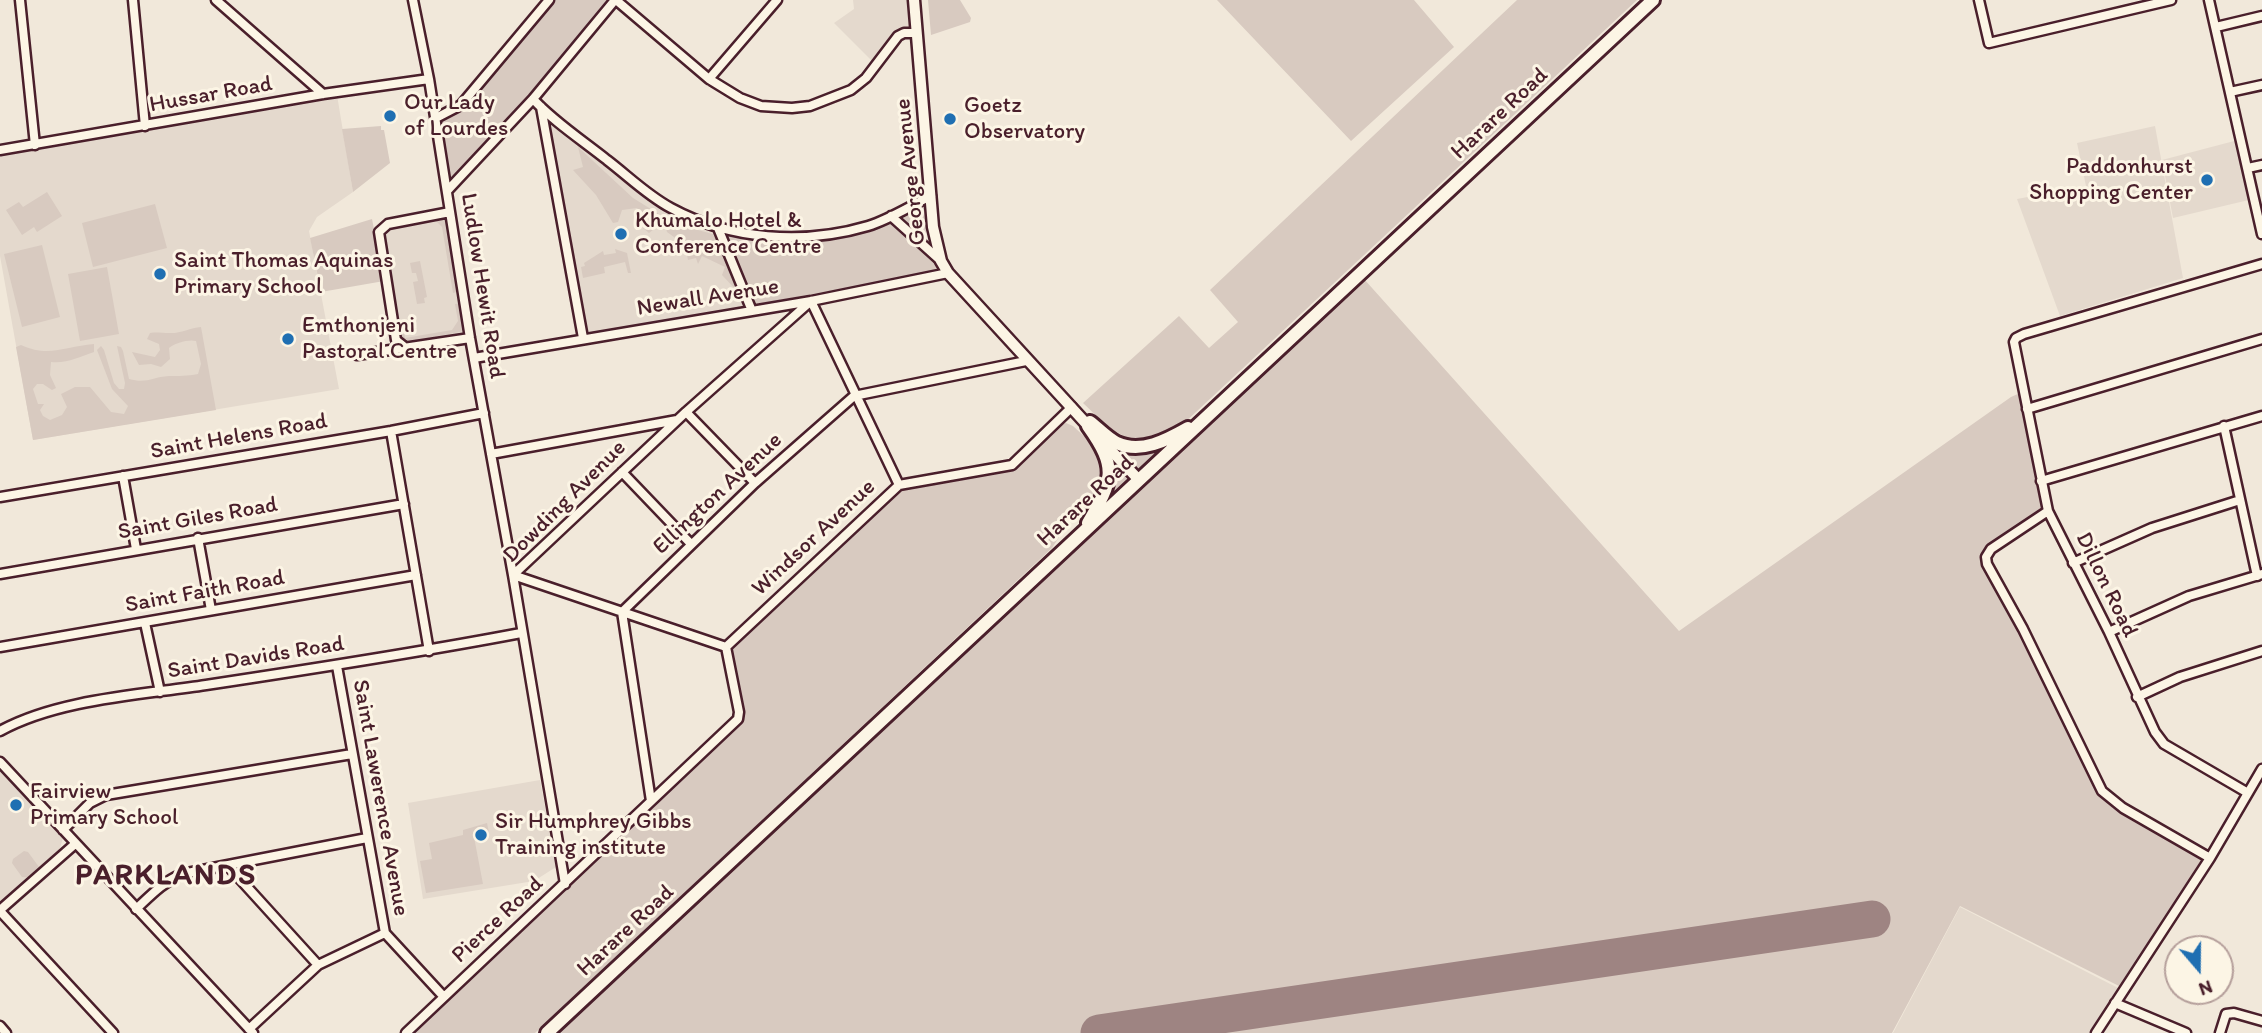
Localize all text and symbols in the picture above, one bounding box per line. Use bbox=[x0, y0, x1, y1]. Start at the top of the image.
street label: Harare Road bbox=[1446, 62, 1554, 166]
street label: Hussar Road bbox=[147, 71, 275, 119]
place label: Our Lady of Lourdes bbox=[404, 89, 508, 143]
place label: Goetz Observatory bbox=[964, 92, 1085, 146]
street label: George Avenue bbox=[890, 97, 932, 247]
marker: Our Lady of Lourdes bbox=[382, 108, 398, 124]
marker: Goetz Observatory bbox=[942, 111, 958, 127]
place label: Paddonhurst Shopping Center bbox=[2029, 153, 2193, 207]
marker: Paddonhurst Shopping Center bbox=[2199, 172, 2215, 188]
street label: Ludlow Hewit Road bbox=[454, 191, 510, 381]
place label: Khumalo Hotel & Conference Centre bbox=[635, 207, 821, 261]
marker: Khumalo Hotel & Conference Centre bbox=[613, 226, 629, 242]
place label: Saint Thomas Aquinas Primary School bbox=[174, 247, 394, 301]
marker: Saint Thomas Aquinas Primary School bbox=[152, 266, 168, 282]
street label: Newall Avenue bbox=[635, 273, 781, 323]
place label: Emthonjeni Pastoral Centre bbox=[302, 312, 457, 366]
marker: Emthonjeni Pastoral Centre bbox=[280, 331, 296, 347]
street label: Saint Helens Road bbox=[148, 408, 330, 466]
street label: Ellington Avenue bbox=[648, 427, 788, 561]
street label: Dowding Avenue bbox=[498, 435, 632, 569]
street label: Harare Road bbox=[1032, 449, 1140, 553]
street label: Windsor Avenue bbox=[746, 474, 882, 602]
street label: Saint Giles Road bbox=[116, 491, 280, 547]
street label: Dillon Road bbox=[2069, 528, 2143, 642]
street label: Saint Faith Road bbox=[123, 564, 287, 620]
street label: Saint Davids Road bbox=[166, 630, 346, 686]
street label: Saint Lawerence Avenue bbox=[346, 678, 414, 918]
place label: Fairview Primary School bbox=[30, 778, 179, 832]
marker: Fairview Primary School bbox=[8, 797, 24, 813]
place label: Sir Humphrey Gibbs Training institute bbox=[495, 808, 692, 862]
marker: Sir Humphrey Gibbs Training institute bbox=[473, 827, 489, 843]
district label: PARKLANDS bbox=[76, 858, 256, 894]
street label: Pierce Road bbox=[446, 871, 550, 969]
street label: Harare Road bbox=[572, 879, 680, 983]
north arrow bbox=[2164, 935, 2234, 1005]
text: N bbox=[2196, 975, 2216, 1001]

